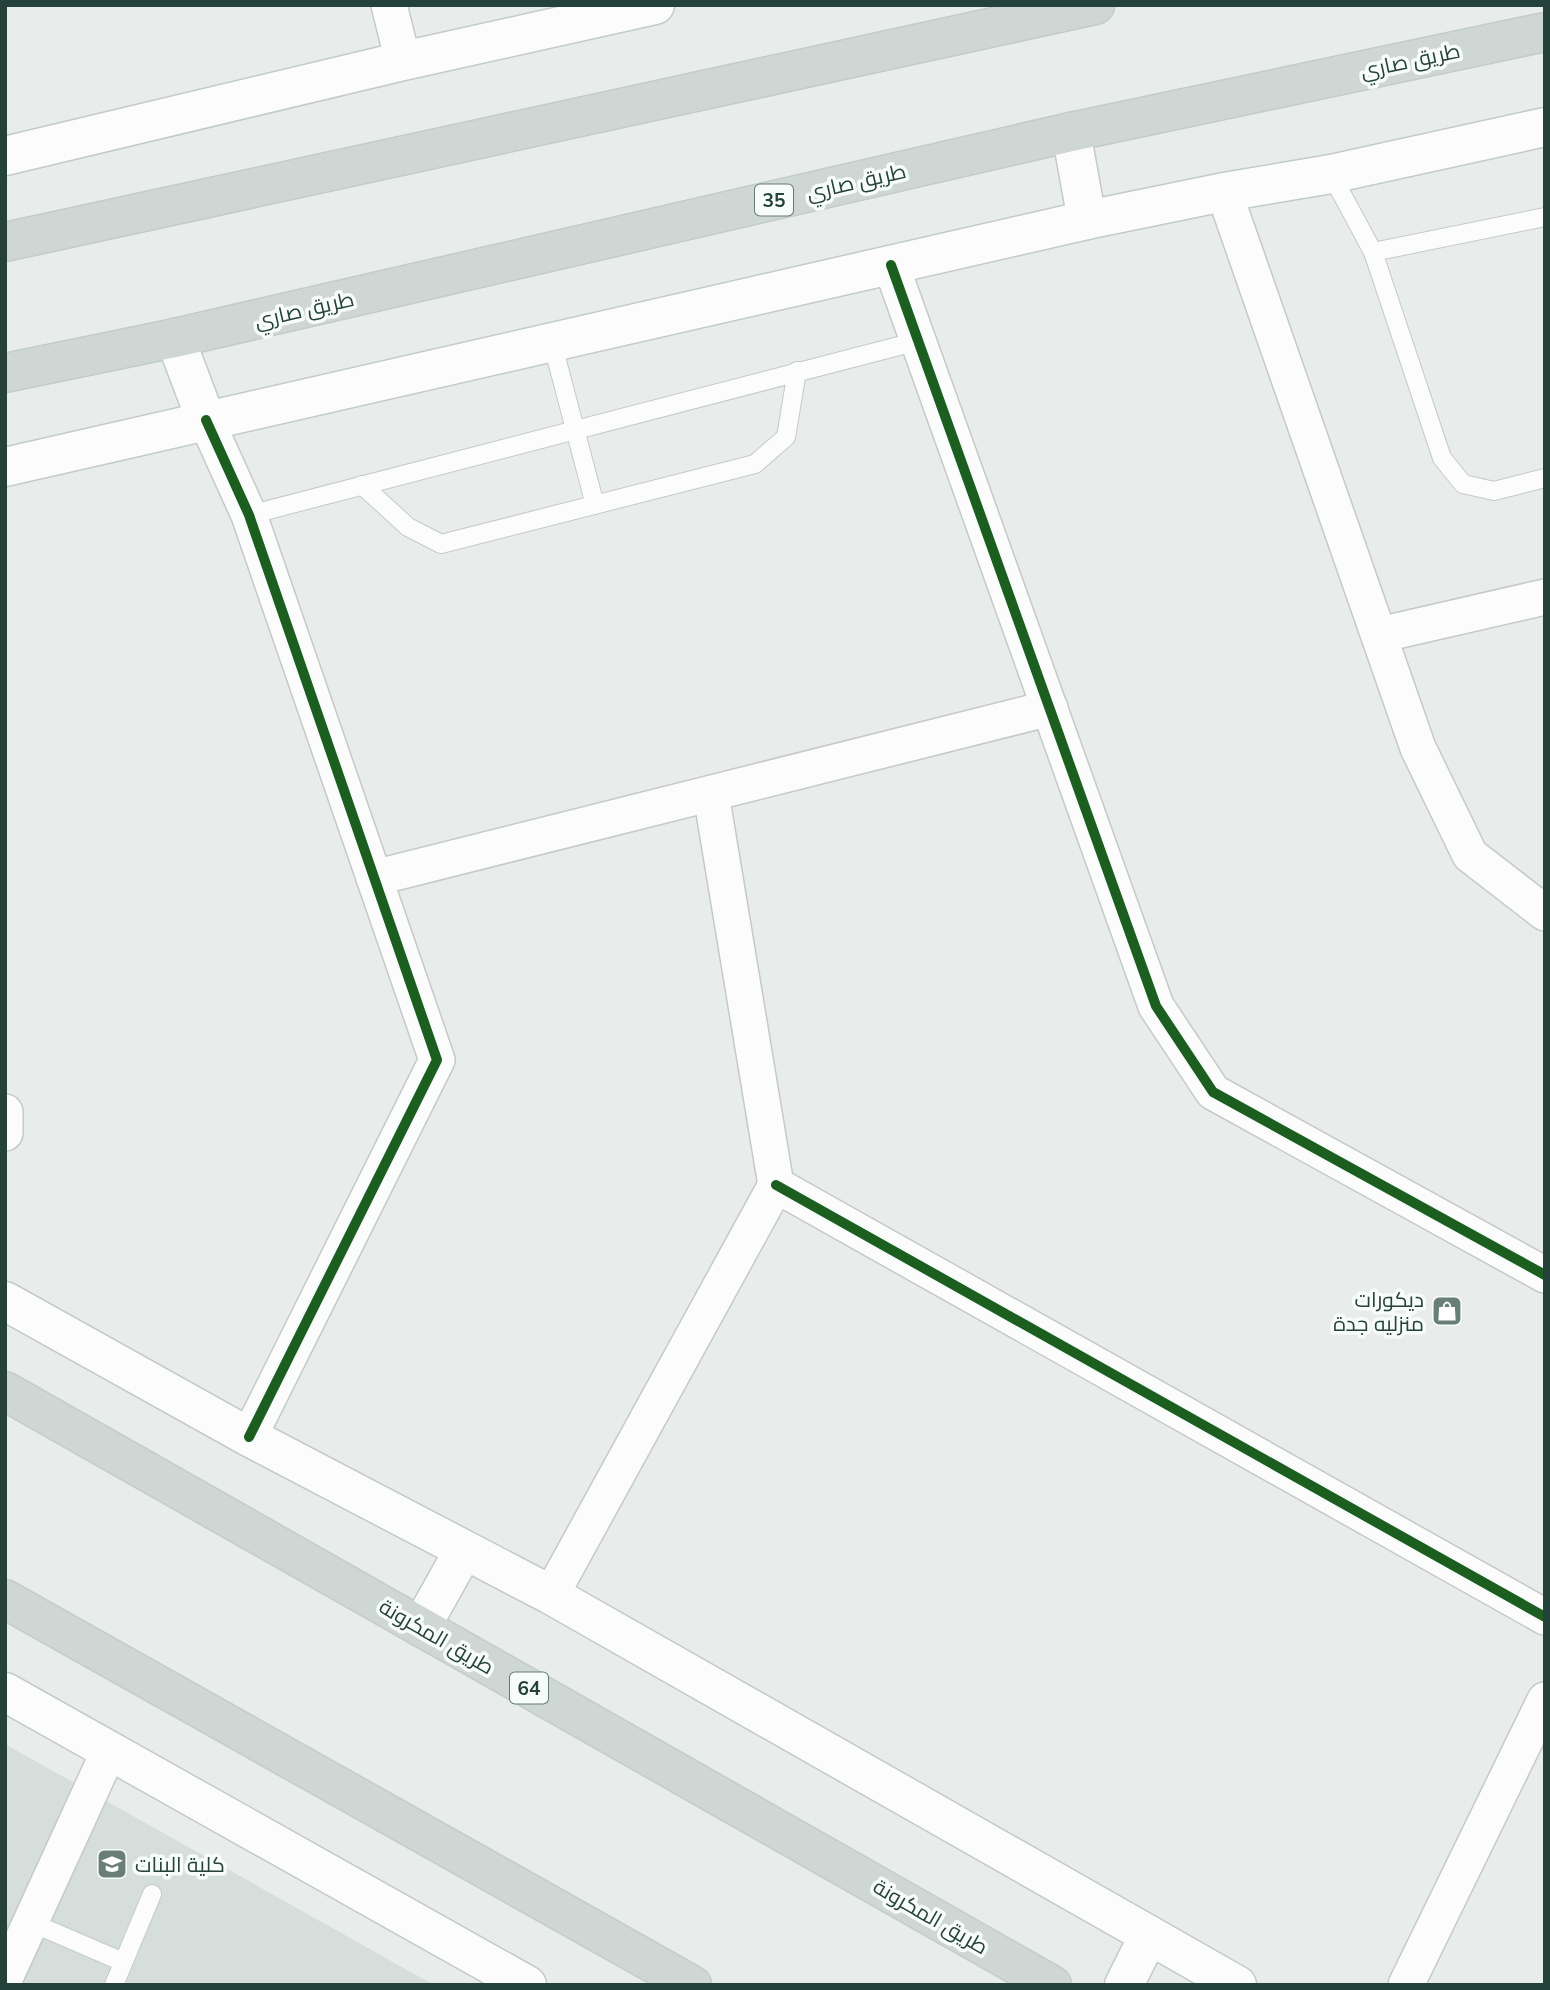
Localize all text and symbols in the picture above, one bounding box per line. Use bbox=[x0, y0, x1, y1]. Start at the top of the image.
street label: طريق صاري bbox=[1358, 37, 1463, 87]
street label: طريق صاري bbox=[804, 157, 909, 209]
road number: 35 bbox=[755, 184, 793, 216]
street label: طريق صاري bbox=[252, 285, 357, 337]
place label: ديكورات منزليه جدة bbox=[1333, 1286, 1424, 1336]
shop icon: ديكورات منزليه جدة bbox=[1430, 1294, 1464, 1328]
street label: طريق المكرونة bbox=[374, 1593, 499, 1680]
road number: 64 bbox=[510, 1672, 548, 1704]
school or university icon: كلية البنات bbox=[95, 1847, 129, 1881]
place label: كلية البنات bbox=[135, 1851, 225, 1877]
street label: طريق المكرونة bbox=[868, 1873, 993, 1960]

